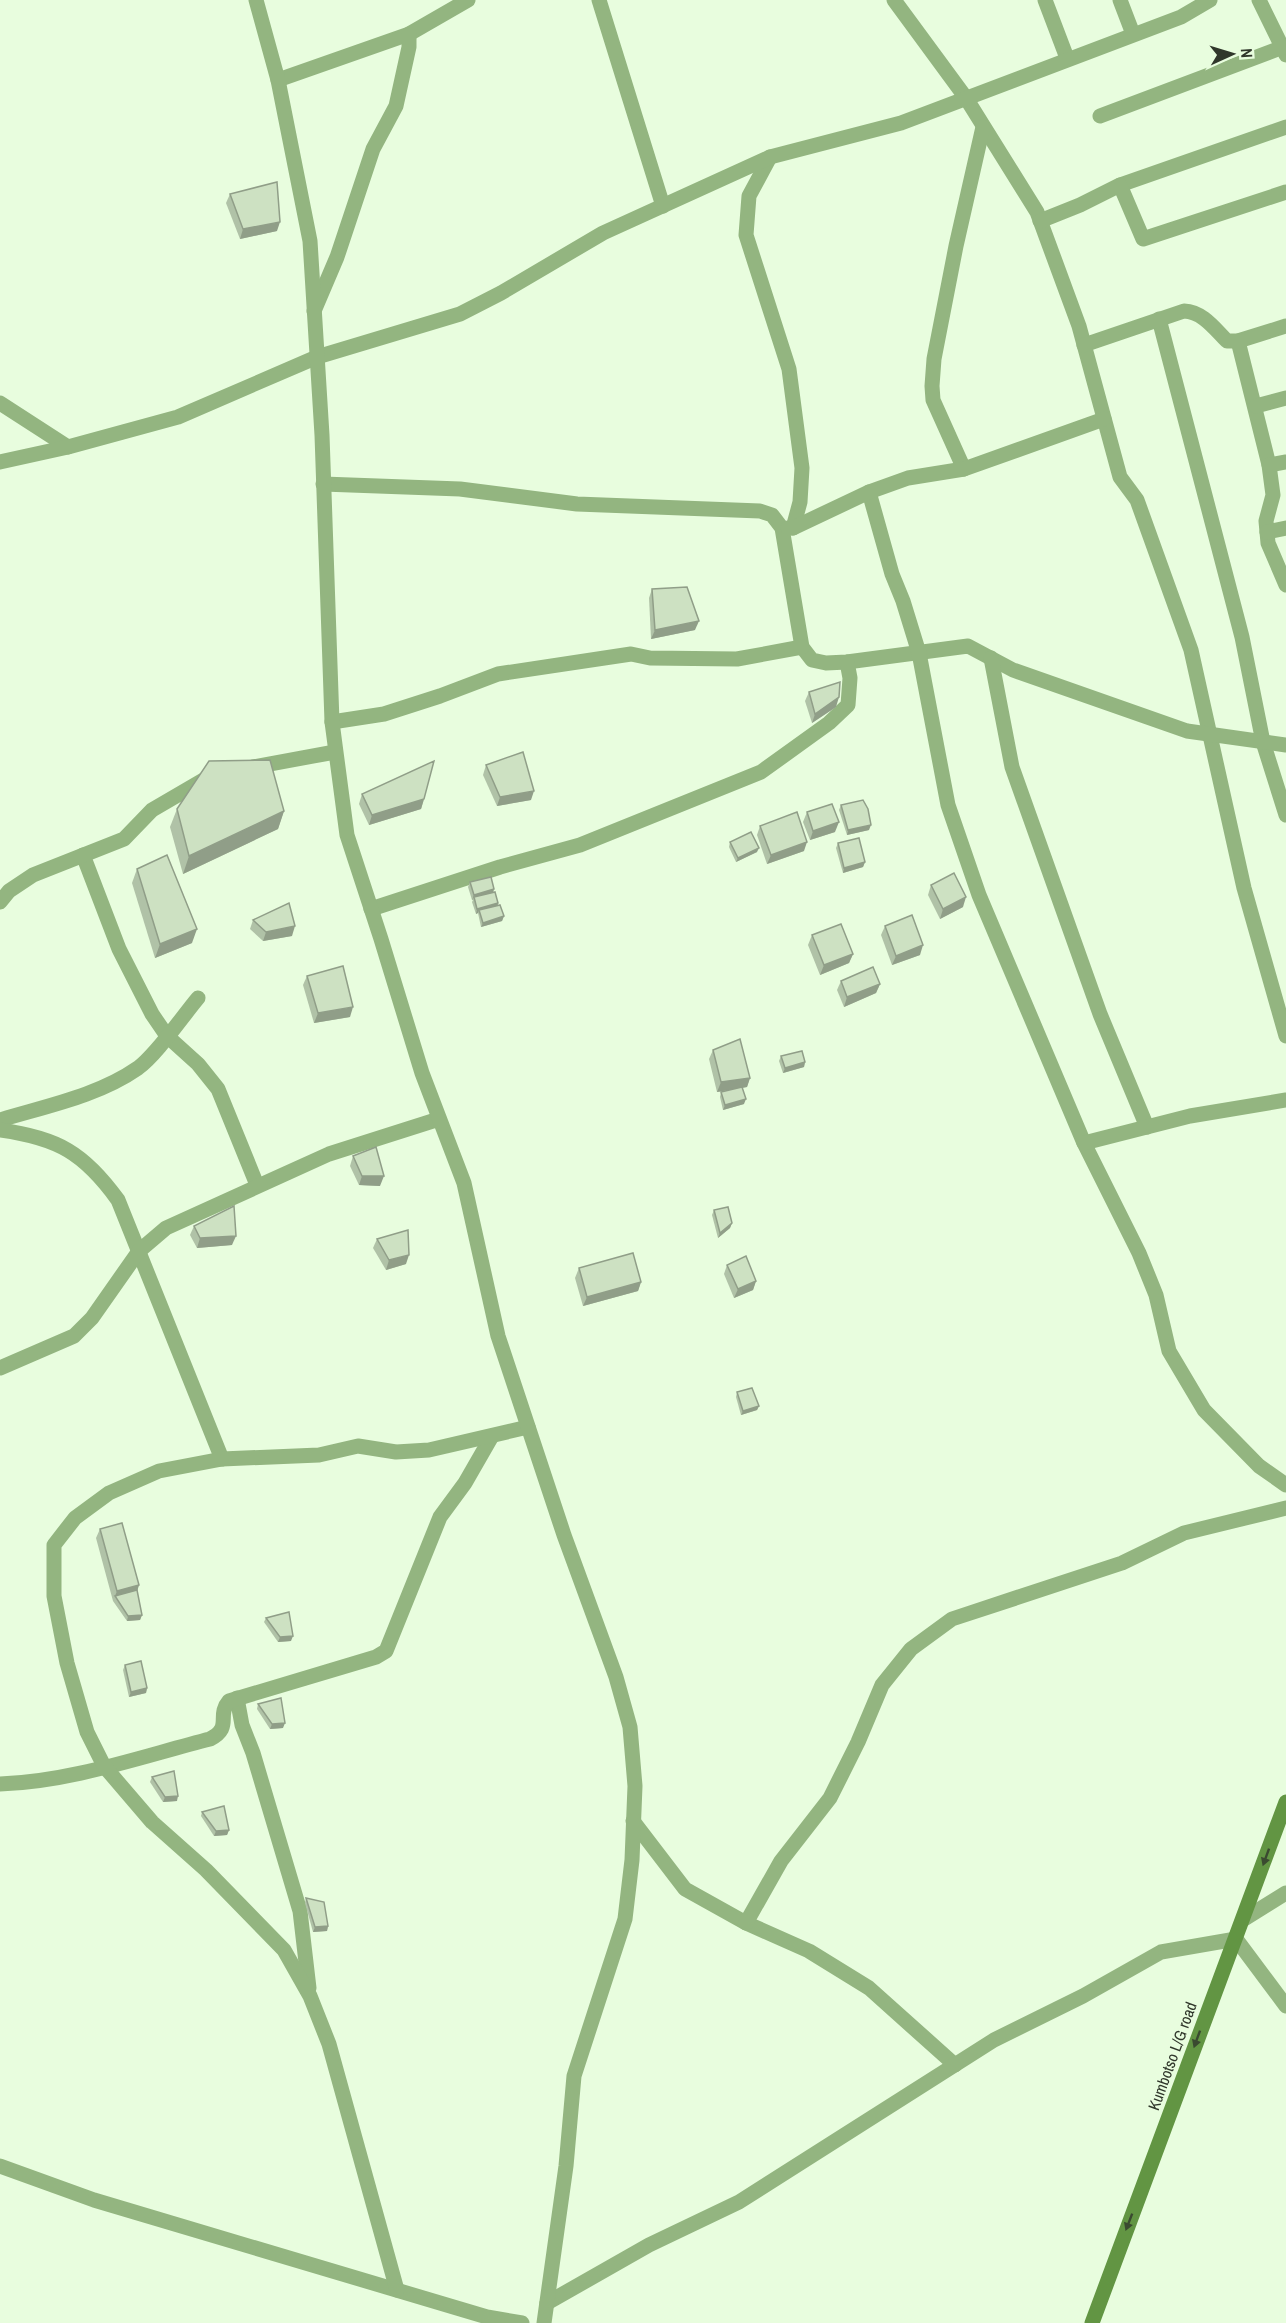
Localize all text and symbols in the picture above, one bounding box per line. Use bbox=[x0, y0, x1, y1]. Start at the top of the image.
north arrow bbox=[1202, 24, 1262, 84]
text: N bbox=[1236, 47, 1258, 58]
one-way arrow bbox=[1261, 1848, 1270, 1866]
street label: Kumbotso L/G road bbox=[1142, 1999, 1202, 2113]
one-way arrow bbox=[1192, 2030, 1201, 2048]
one-way arrow bbox=[1124, 2213, 1134, 2231]

